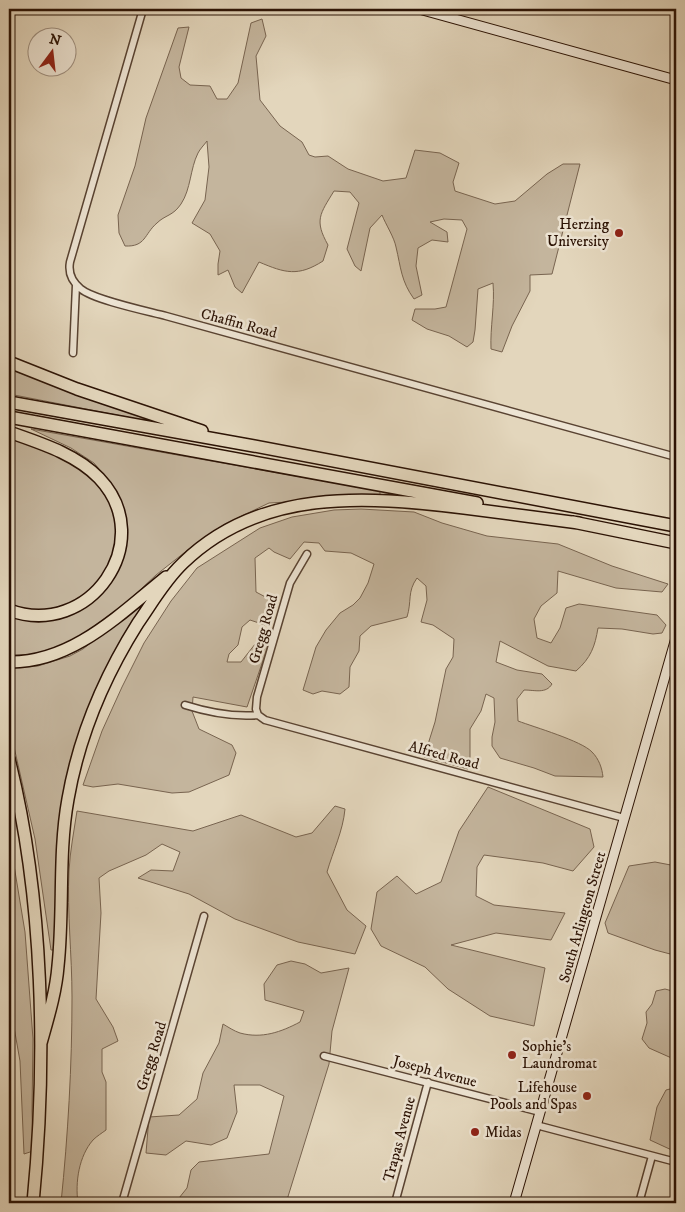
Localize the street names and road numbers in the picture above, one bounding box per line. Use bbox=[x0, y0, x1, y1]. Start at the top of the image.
street label: Chaffin Road bbox=[199, 304, 279, 343]
street label: Gregg Road bbox=[245, 592, 283, 666]
street label: Alfred Road bbox=[406, 737, 482, 774]
street label: South Arlington Street bbox=[555, 849, 610, 985]
street label: Gregg Road bbox=[132, 1019, 171, 1093]
street label: Joseph Avenue bbox=[389, 1051, 479, 1092]
street label: Trapas Avenue bbox=[379, 1095, 420, 1184]

